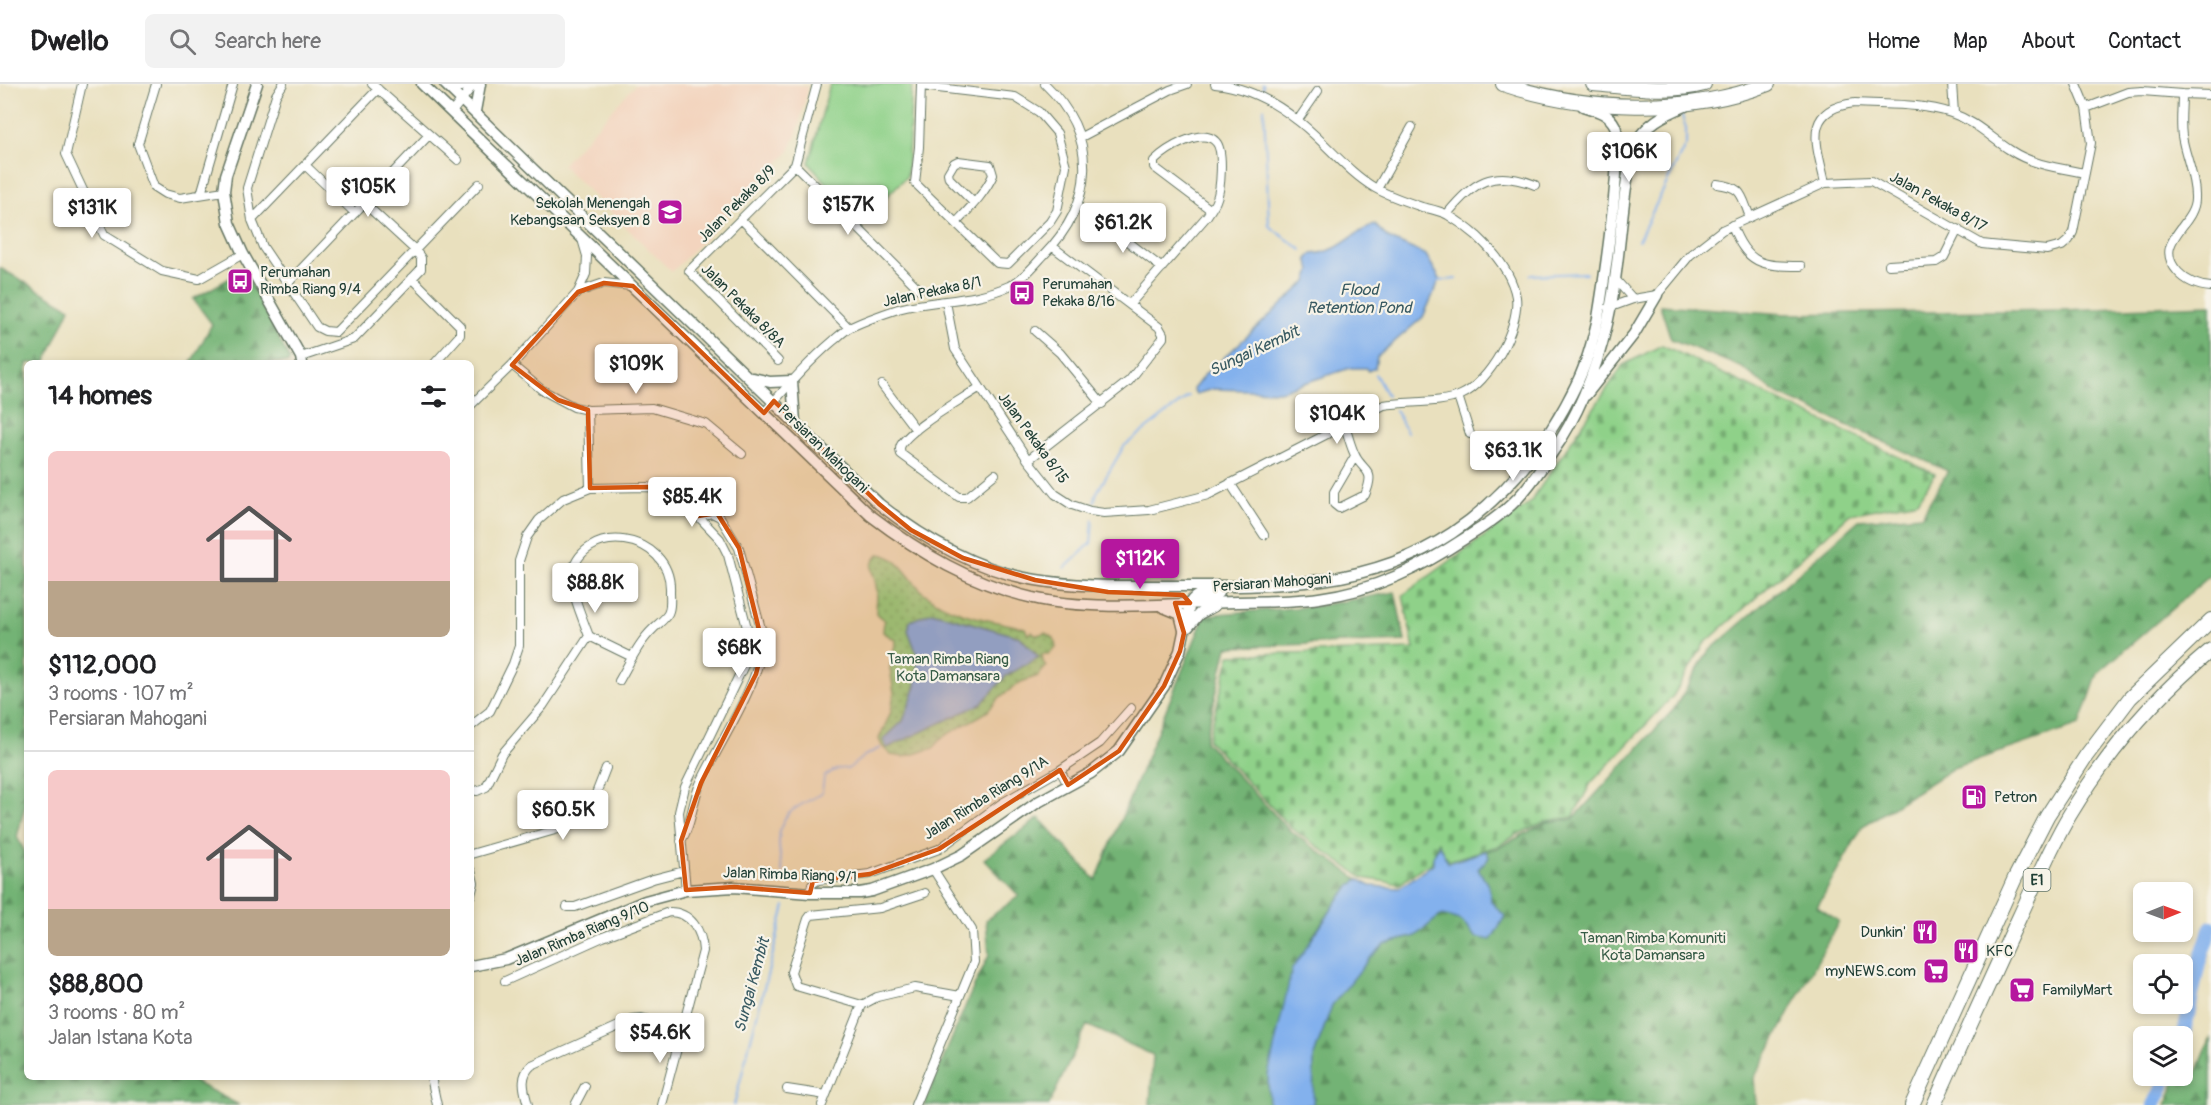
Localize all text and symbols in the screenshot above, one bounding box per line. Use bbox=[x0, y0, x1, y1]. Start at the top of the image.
search box bbox=[145, 14, 565, 68]
text: Dwello bbox=[30, 24, 109, 59]
icon: search bbox=[166, 25, 199, 58]
text: Search here bbox=[214, 27, 321, 55]
text: Home bbox=[1867, 28, 1920, 55]
text: Map bbox=[1953, 28, 1988, 55]
text: About bbox=[2021, 28, 2075, 55]
text: Contact bbox=[2108, 28, 2181, 55]
pin: $106K bbox=[1587, 132, 1671, 183]
text: $106K bbox=[1601, 139, 1657, 164]
street label: Jalan Pekaka 8/9 bbox=[694, 161, 780, 247]
pin: $105K bbox=[326, 167, 410, 218]
street label: Jalan Pekaka 8/17 bbox=[1886, 167, 1990, 237]
text: $105K bbox=[340, 174, 396, 199]
pin: $157K bbox=[806, 185, 890, 236]
pin: $131K bbox=[50, 188, 134, 239]
text: $157K bbox=[822, 192, 874, 217]
place label: Sekolah Menengah Kebangsaan Seksyen 8 bbox=[510, 194, 650, 230]
text: $131K bbox=[67, 195, 117, 220]
school or university icon: Sekolah Menengah Kebangsaan Seksyen 8 bbox=[655, 197, 685, 227]
pin: $61.2K bbox=[1074, 203, 1172, 254]
text: $61.2K bbox=[1094, 210, 1152, 235]
street label: Jalan Pekaka 8/8A bbox=[697, 260, 789, 352]
place label: Perumahan Rimba Riang 9/4 bbox=[260, 263, 361, 299]
bus stop icon: Perumahan Rimba Riang 9/4 bbox=[225, 266, 255, 296]
street label: Jalan Pekaka 8/1 bbox=[881, 272, 983, 312]
place label: Perumahan Pekaka 8/16 bbox=[1042, 275, 1115, 311]
bus stop icon: Perumahan Pekaka 8/16 bbox=[1007, 278, 1037, 308]
water label: Flood Retention Pond bbox=[1307, 280, 1413, 318]
water label: Sungai Kembit bbox=[1206, 321, 1304, 381]
pin: $109K bbox=[594, 344, 678, 395]
text: $109K bbox=[609, 351, 663, 376]
text: 14 homes bbox=[48, 380, 152, 412]
icon: filters bbox=[417, 380, 450, 413]
street label: Jalan Pekaka 8/15 bbox=[993, 389, 1073, 487]
pin: $104K bbox=[1295, 394, 1379, 445]
street label: Persiaran Mahogani bbox=[774, 401, 873, 497]
text: $104K bbox=[1309, 401, 1365, 426]
pin: $63.1K bbox=[1464, 431, 1562, 482]
text: $63.1K bbox=[1484, 438, 1542, 463]
pin: $85.4K bbox=[643, 477, 741, 528]
text: $85.4K bbox=[662, 484, 722, 509]
icon: home bbox=[195, 490, 303, 598]
pin: $112K bbox=[1098, 539, 1182, 590]
text: $112K bbox=[1115, 546, 1165, 571]
pin: $88.8K bbox=[546, 563, 644, 614]
street label: Persiaran Mahogani bbox=[1212, 569, 1332, 597]
text: $88.8K bbox=[566, 570, 624, 595]
pin: $68K bbox=[703, 628, 775, 679]
text: $68K bbox=[717, 635, 761, 660]
text: $112,000 bbox=[48, 649, 157, 681]
park label: Taman Rimba Riang Kota Damansara bbox=[887, 650, 1009, 686]
text: 3 rooms · 107 m² bbox=[48, 681, 194, 706]
text: Persiaran Mahogani bbox=[48, 706, 207, 731]
street label: Jalan Rimba Riang 9/1A bbox=[920, 752, 1052, 844]
fuel station icon: Petron bbox=[1959, 782, 1989, 812]
place label: Petron bbox=[1994, 788, 2037, 807]
pin: $60.5K bbox=[514, 790, 612, 841]
text: $60.5K bbox=[531, 797, 595, 822]
icon: home bbox=[195, 809, 303, 917]
street label: Jalan Rimba Riang 9/1 bbox=[723, 863, 857, 887]
road number: E1 bbox=[2024, 869, 2050, 891]
north arrow bbox=[2133, 882, 2193, 942]
map controls bbox=[2133, 882, 2193, 1086]
street label: Jalan Rimba Riang 9/10 bbox=[512, 897, 652, 971]
restaurant icon: Dunkin' bbox=[1910, 917, 1940, 947]
place label: Dunkin' bbox=[1861, 923, 1906, 942]
park label: Taman Rimba Komuniti Kota Damansara bbox=[1580, 929, 1726, 965]
water label: Sungai Kembit bbox=[730, 934, 775, 1034]
restaurant icon: KFC bbox=[1951, 936, 1981, 966]
place label: KFC bbox=[1986, 942, 2013, 961]
button: locate bbox=[2133, 954, 2193, 1014]
supermarket icon: myNEWS.com bbox=[1921, 956, 1951, 986]
place label: myNEWS.com bbox=[1825, 962, 1916, 981]
text: $88,800 bbox=[48, 968, 144, 1000]
supermarket icon: FamilyMart bbox=[2007, 975, 2037, 1005]
place label: FamilyMart bbox=[2042, 981, 2113, 1000]
text: 3 rooms · 80 m² bbox=[48, 1000, 185, 1025]
pin: $54.6K bbox=[611, 1013, 709, 1064]
text: $54.6K bbox=[629, 1020, 691, 1045]
text: Jalan Istana Kota bbox=[48, 1025, 192, 1050]
button: layers bbox=[2133, 1026, 2193, 1086]

